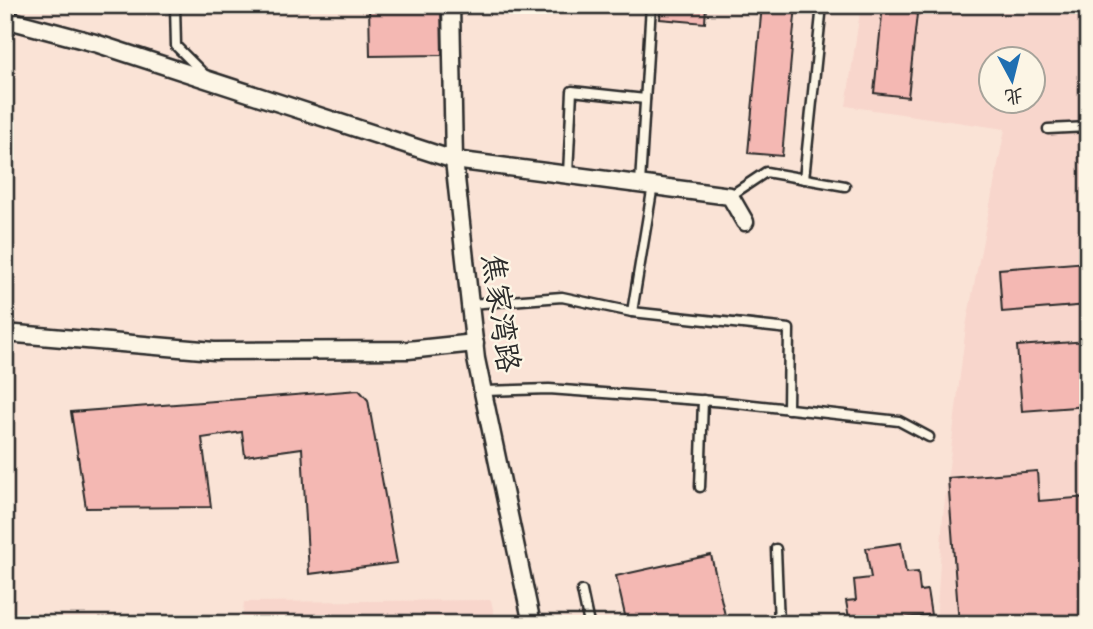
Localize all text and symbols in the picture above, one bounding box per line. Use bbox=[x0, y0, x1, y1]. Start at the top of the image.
north arrow bbox=[978, 46, 1048, 116]
text: 北 bbox=[1003, 83, 1025, 109]
street label: 焦家湾路 bbox=[474, 251, 528, 375]

